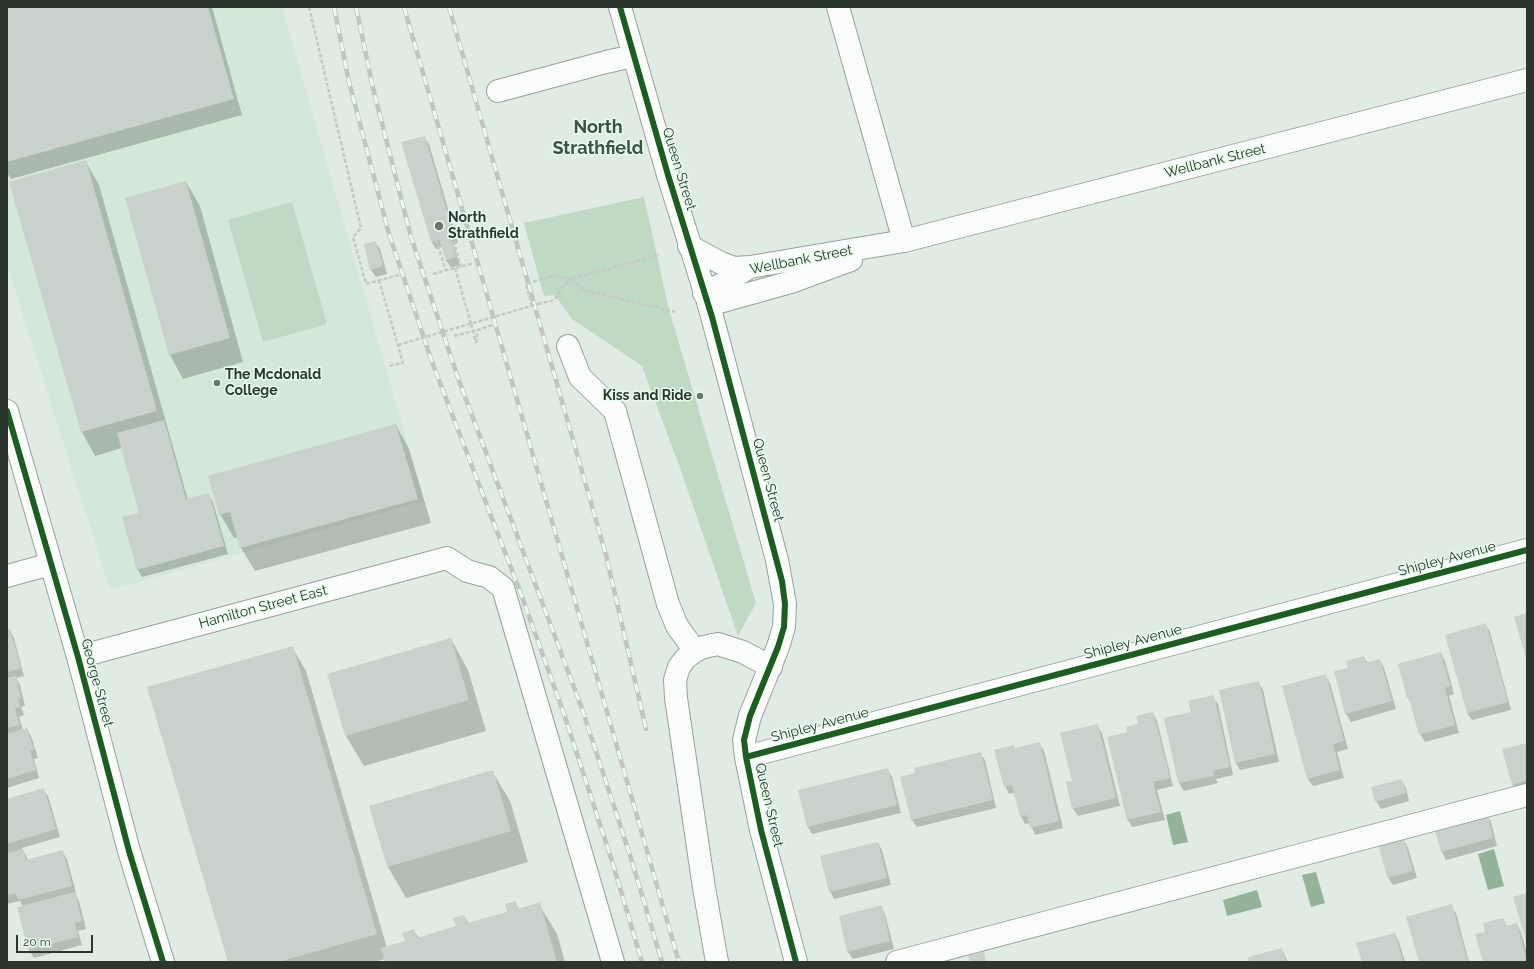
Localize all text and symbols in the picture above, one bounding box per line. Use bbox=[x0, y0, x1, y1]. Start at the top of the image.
district label: North Strathfield bbox=[553, 117, 643, 160]
street label: Queen Street bbox=[658, 126, 700, 212]
street label: Wellbank Street bbox=[1163, 140, 1267, 182]
place label: North Strathfield bbox=[448, 210, 519, 242]
marker: North Strathfield bbox=[433, 220, 445, 232]
street label: Wellbank Street bbox=[748, 242, 854, 278]
place label: The Mcdonald College bbox=[225, 367, 321, 400]
marker: The Mcdonald College bbox=[212, 378, 222, 388]
place label: Kiss and Ride bbox=[603, 388, 692, 404]
marker: Kiss and Ride bbox=[695, 391, 705, 401]
street label: Queen Street bbox=[749, 436, 787, 524]
street label: Shipley Avenue bbox=[1396, 538, 1498, 580]
street label: Hamilton Street East bbox=[197, 582, 329, 632]
street label: Shipley Avenue bbox=[1082, 621, 1184, 663]
street label: George Street bbox=[77, 637, 117, 729]
street label: Shipley Avenue bbox=[769, 704, 871, 746]
street label: Queen Street bbox=[751, 761, 787, 849]
scale bar bbox=[18, 927, 95, 953]
text: 20 m bbox=[23, 935, 51, 949]

